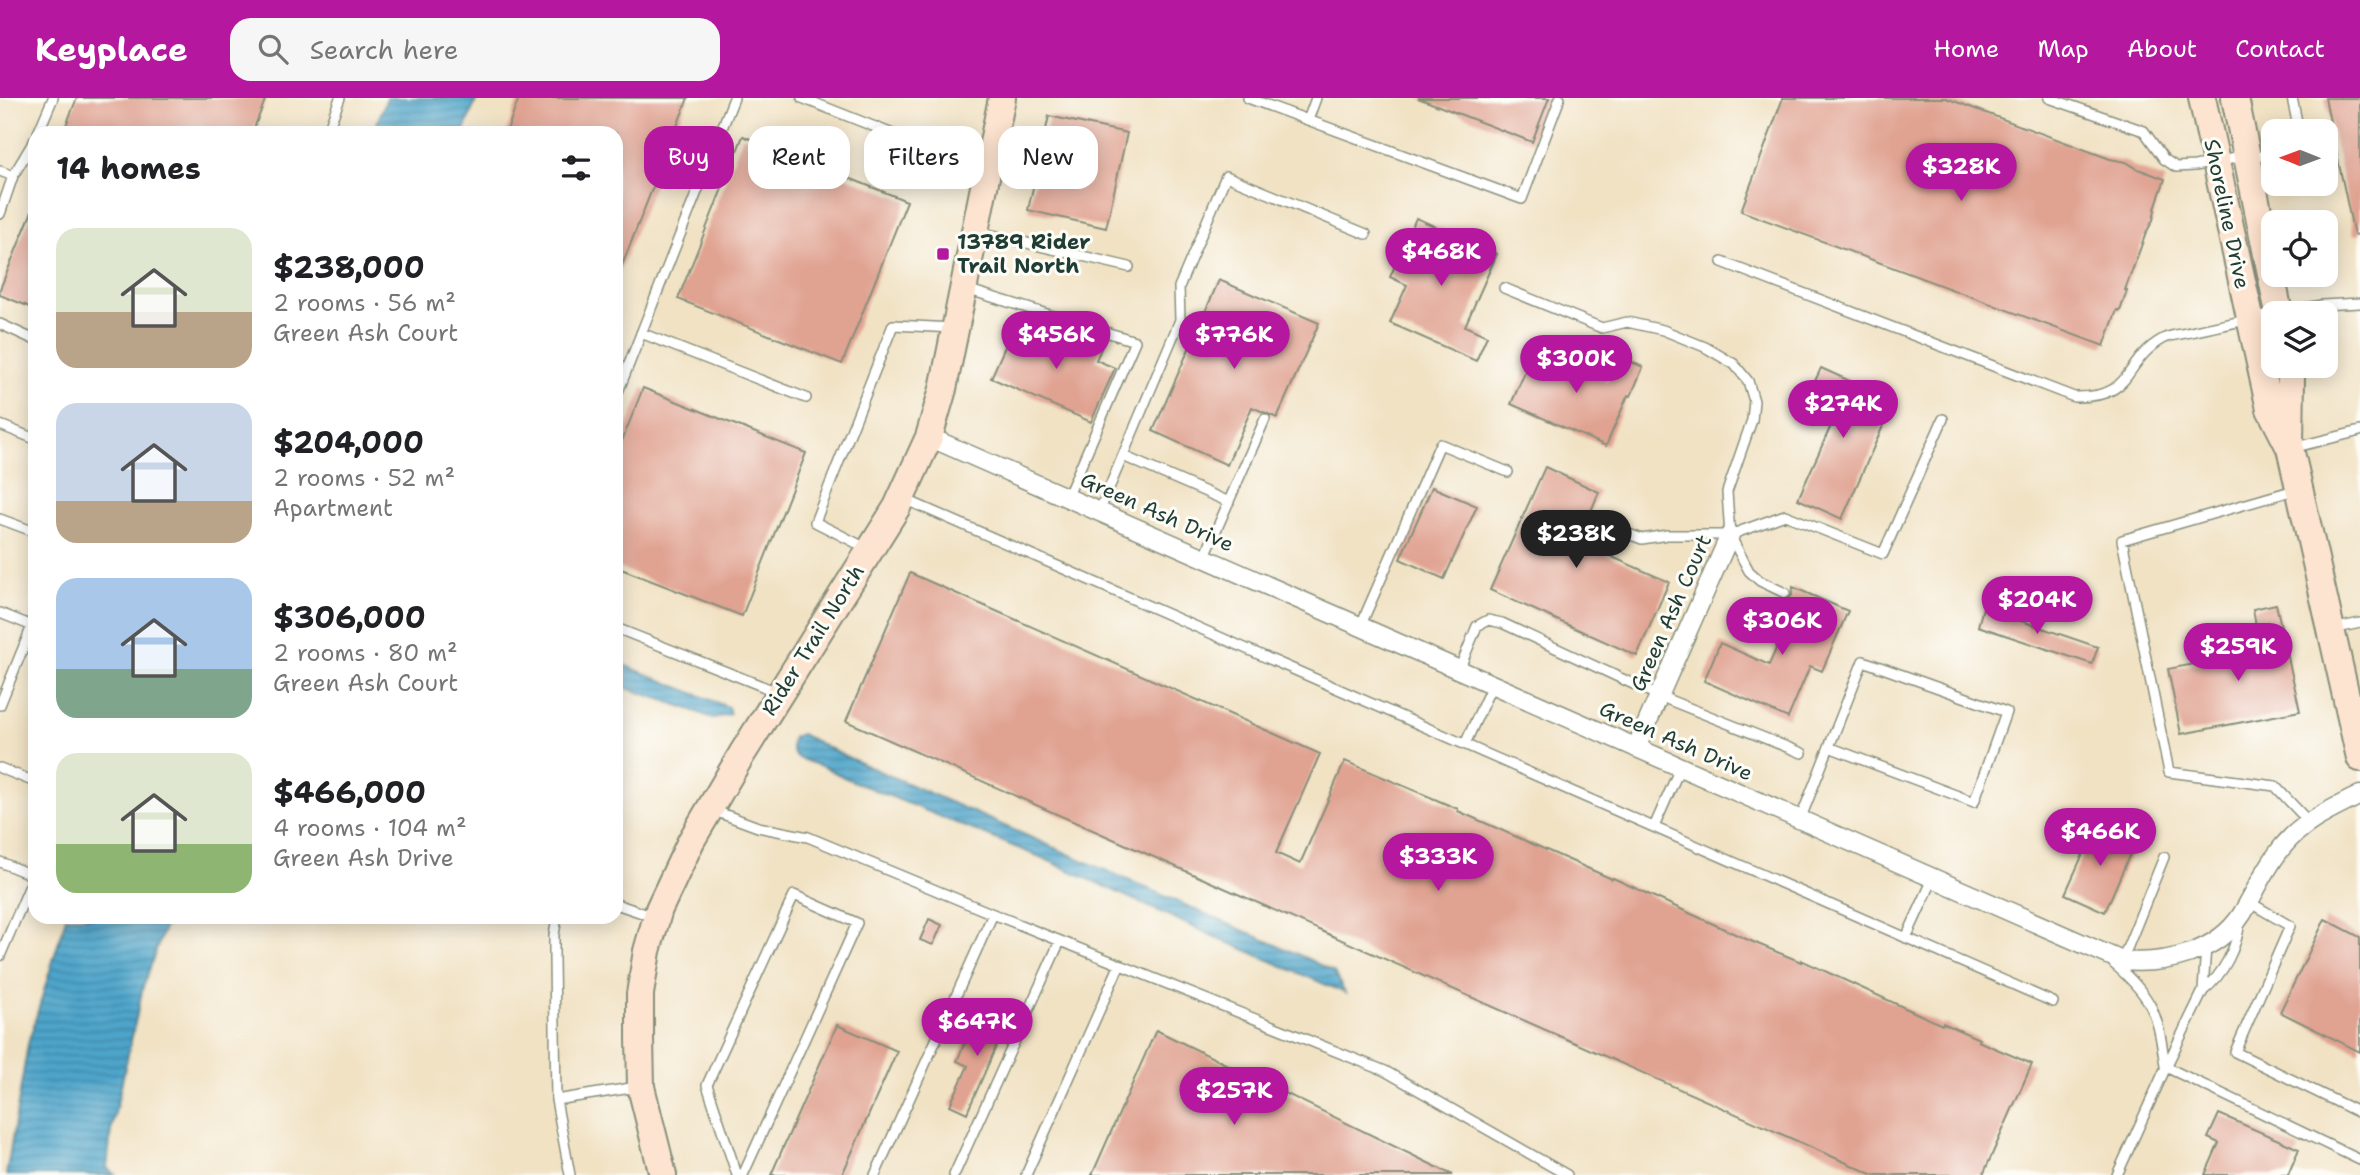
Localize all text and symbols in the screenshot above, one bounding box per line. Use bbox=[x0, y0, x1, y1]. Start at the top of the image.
search box bbox=[230, 18, 720, 81]
text: Keyplace bbox=[35, 27, 188, 72]
icon: search bbox=[254, 30, 292, 68]
text: Search here bbox=[310, 32, 458, 67]
text: Home bbox=[1933, 33, 1999, 65]
text: Map bbox=[2037, 33, 2089, 65]
text: About bbox=[2127, 33, 2197, 65]
text: Contact bbox=[2235, 33, 2325, 65]
north arrow bbox=[2261, 119, 2338, 196]
map controls bbox=[2261, 119, 2338, 378]
chip: Buy bbox=[644, 126, 734, 189]
chip: Rent bbox=[748, 126, 850, 189]
chip: Filters bbox=[864, 126, 984, 189]
chip: New bbox=[998, 126, 1098, 189]
street label: Shoreline Drive bbox=[2197, 136, 2257, 292]
pin: $328K bbox=[1912, 144, 2010, 203]
text: 14 homes bbox=[56, 148, 201, 189]
icon: filters bbox=[557, 149, 595, 187]
text: $328K bbox=[1922, 151, 2000, 181]
button: locate bbox=[2261, 210, 2338, 287]
place label: 13789 Rider Trail North bbox=[957, 228, 1090, 280]
pin: $468K bbox=[1392, 228, 1490, 288]
text: $468K bbox=[1401, 236, 1481, 266]
marker: 13789 Rider Trail North bbox=[935, 246, 951, 262]
text: $238,000 bbox=[273, 247, 425, 288]
icon: home bbox=[112, 256, 196, 340]
text: 2 rooms · 56 m² bbox=[273, 288, 456, 318]
button: layers bbox=[2261, 301, 2338, 378]
pin: $456K bbox=[1007, 312, 1105, 371]
pin: $776K bbox=[1185, 312, 1283, 371]
text: Green Ash Court bbox=[273, 318, 458, 348]
text: $456K bbox=[1017, 319, 1095, 349]
text: $776K bbox=[1195, 319, 1273, 349]
pin: $300K bbox=[1527, 336, 1625, 395]
text: $300K bbox=[1536, 343, 1616, 373]
pin: $274K bbox=[1794, 380, 1892, 440]
text: $274K bbox=[1804, 388, 1882, 418]
text: $204,000 bbox=[273, 422, 424, 463]
icon: home bbox=[112, 431, 196, 515]
text: 2 rooms · 52 m² bbox=[273, 463, 455, 493]
street label: Green Ash Drive bbox=[1076, 466, 1238, 558]
text: Apartment bbox=[273, 493, 393, 523]
pin: $238K bbox=[1527, 510, 1625, 570]
text: $238K bbox=[1537, 518, 1615, 548]
street label: Green Ash Court bbox=[1624, 530, 1718, 696]
street label: Rider Trail North bbox=[755, 559, 871, 721]
pin: $204K bbox=[1988, 576, 2086, 636]
text: $204K bbox=[1998, 584, 2076, 614]
text: $306,000 bbox=[273, 597, 426, 638]
pin: $306K bbox=[1733, 598, 1831, 657]
text: $306K bbox=[1742, 605, 1822, 635]
icon: home bbox=[112, 606, 196, 690]
pin: $259K bbox=[2189, 624, 2287, 683]
text: $259K bbox=[2200, 631, 2276, 661]
text: 2 rooms · 80 m² bbox=[273, 638, 458, 668]
text: Green Ash Court bbox=[273, 668, 458, 698]
street label: Green Ash Drive bbox=[1595, 695, 1757, 787]
text: $466,000 bbox=[273, 772, 426, 813]
icon: home bbox=[112, 781, 196, 865]
pin: $466K bbox=[2051, 808, 2149, 868]
text: 4 rooms · 104 m² bbox=[273, 813, 466, 843]
text: $466K bbox=[2060, 816, 2140, 846]
pin: $333K bbox=[1389, 834, 1487, 893]
text: $333K bbox=[1399, 841, 1477, 871]
text: Green Ash Drive bbox=[273, 843, 454, 873]
pin: $647K bbox=[928, 998, 1026, 1058]
text: $647K bbox=[938, 1006, 1016, 1036]
pin: $257K bbox=[1185, 1068, 1283, 1127]
text: $257K bbox=[1195, 1075, 1273, 1105]

